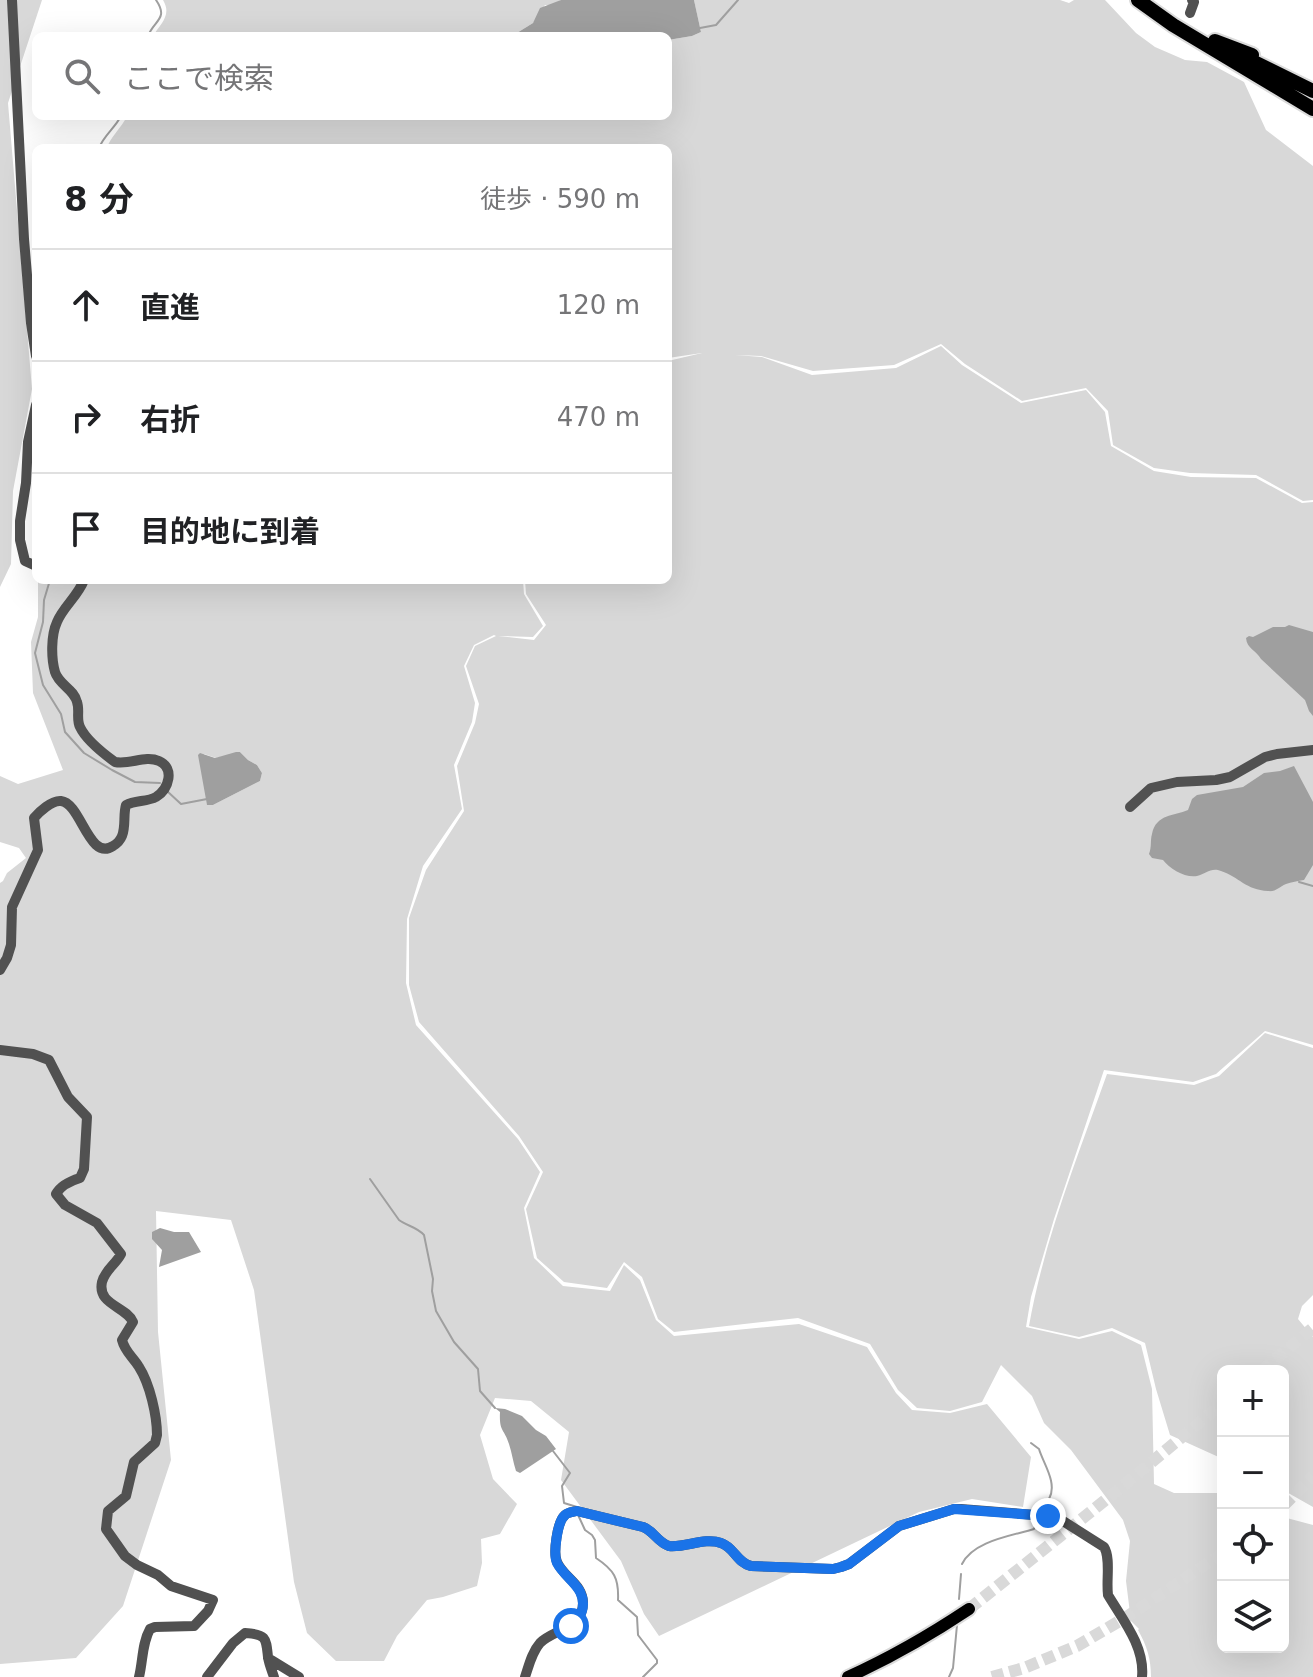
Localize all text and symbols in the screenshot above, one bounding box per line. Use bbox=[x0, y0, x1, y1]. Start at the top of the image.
search box bbox=[32, 32, 672, 120]
icon: search bbox=[60, 54, 104, 98]
text: ここで検索 bbox=[124, 61, 274, 96]
text: 8 分 bbox=[64, 179, 134, 219]
text: 徒歩 · 590 m bbox=[480, 184, 640, 214]
icon: ahead bbox=[64, 283, 108, 327]
text: 直進 bbox=[140, 290, 200, 325]
text: 120 m bbox=[557, 290, 640, 320]
icon: right bbox=[64, 395, 108, 439]
text: 右折 bbox=[140, 402, 200, 437]
text: 470 m bbox=[557, 402, 640, 432]
icon: arrive bbox=[64, 507, 108, 551]
text: 目的地に到着 bbox=[140, 514, 320, 549]
map controls bbox=[1217, 1365, 1289, 1653]
button: + bbox=[1217, 1365, 1289, 1437]
button: − bbox=[1217, 1437, 1289, 1509]
route end bbox=[1030, 1498, 1066, 1534]
button: locate bbox=[1217, 1509, 1289, 1581]
button: layers bbox=[1217, 1581, 1289, 1653]
route start bbox=[553, 1608, 589, 1644]

